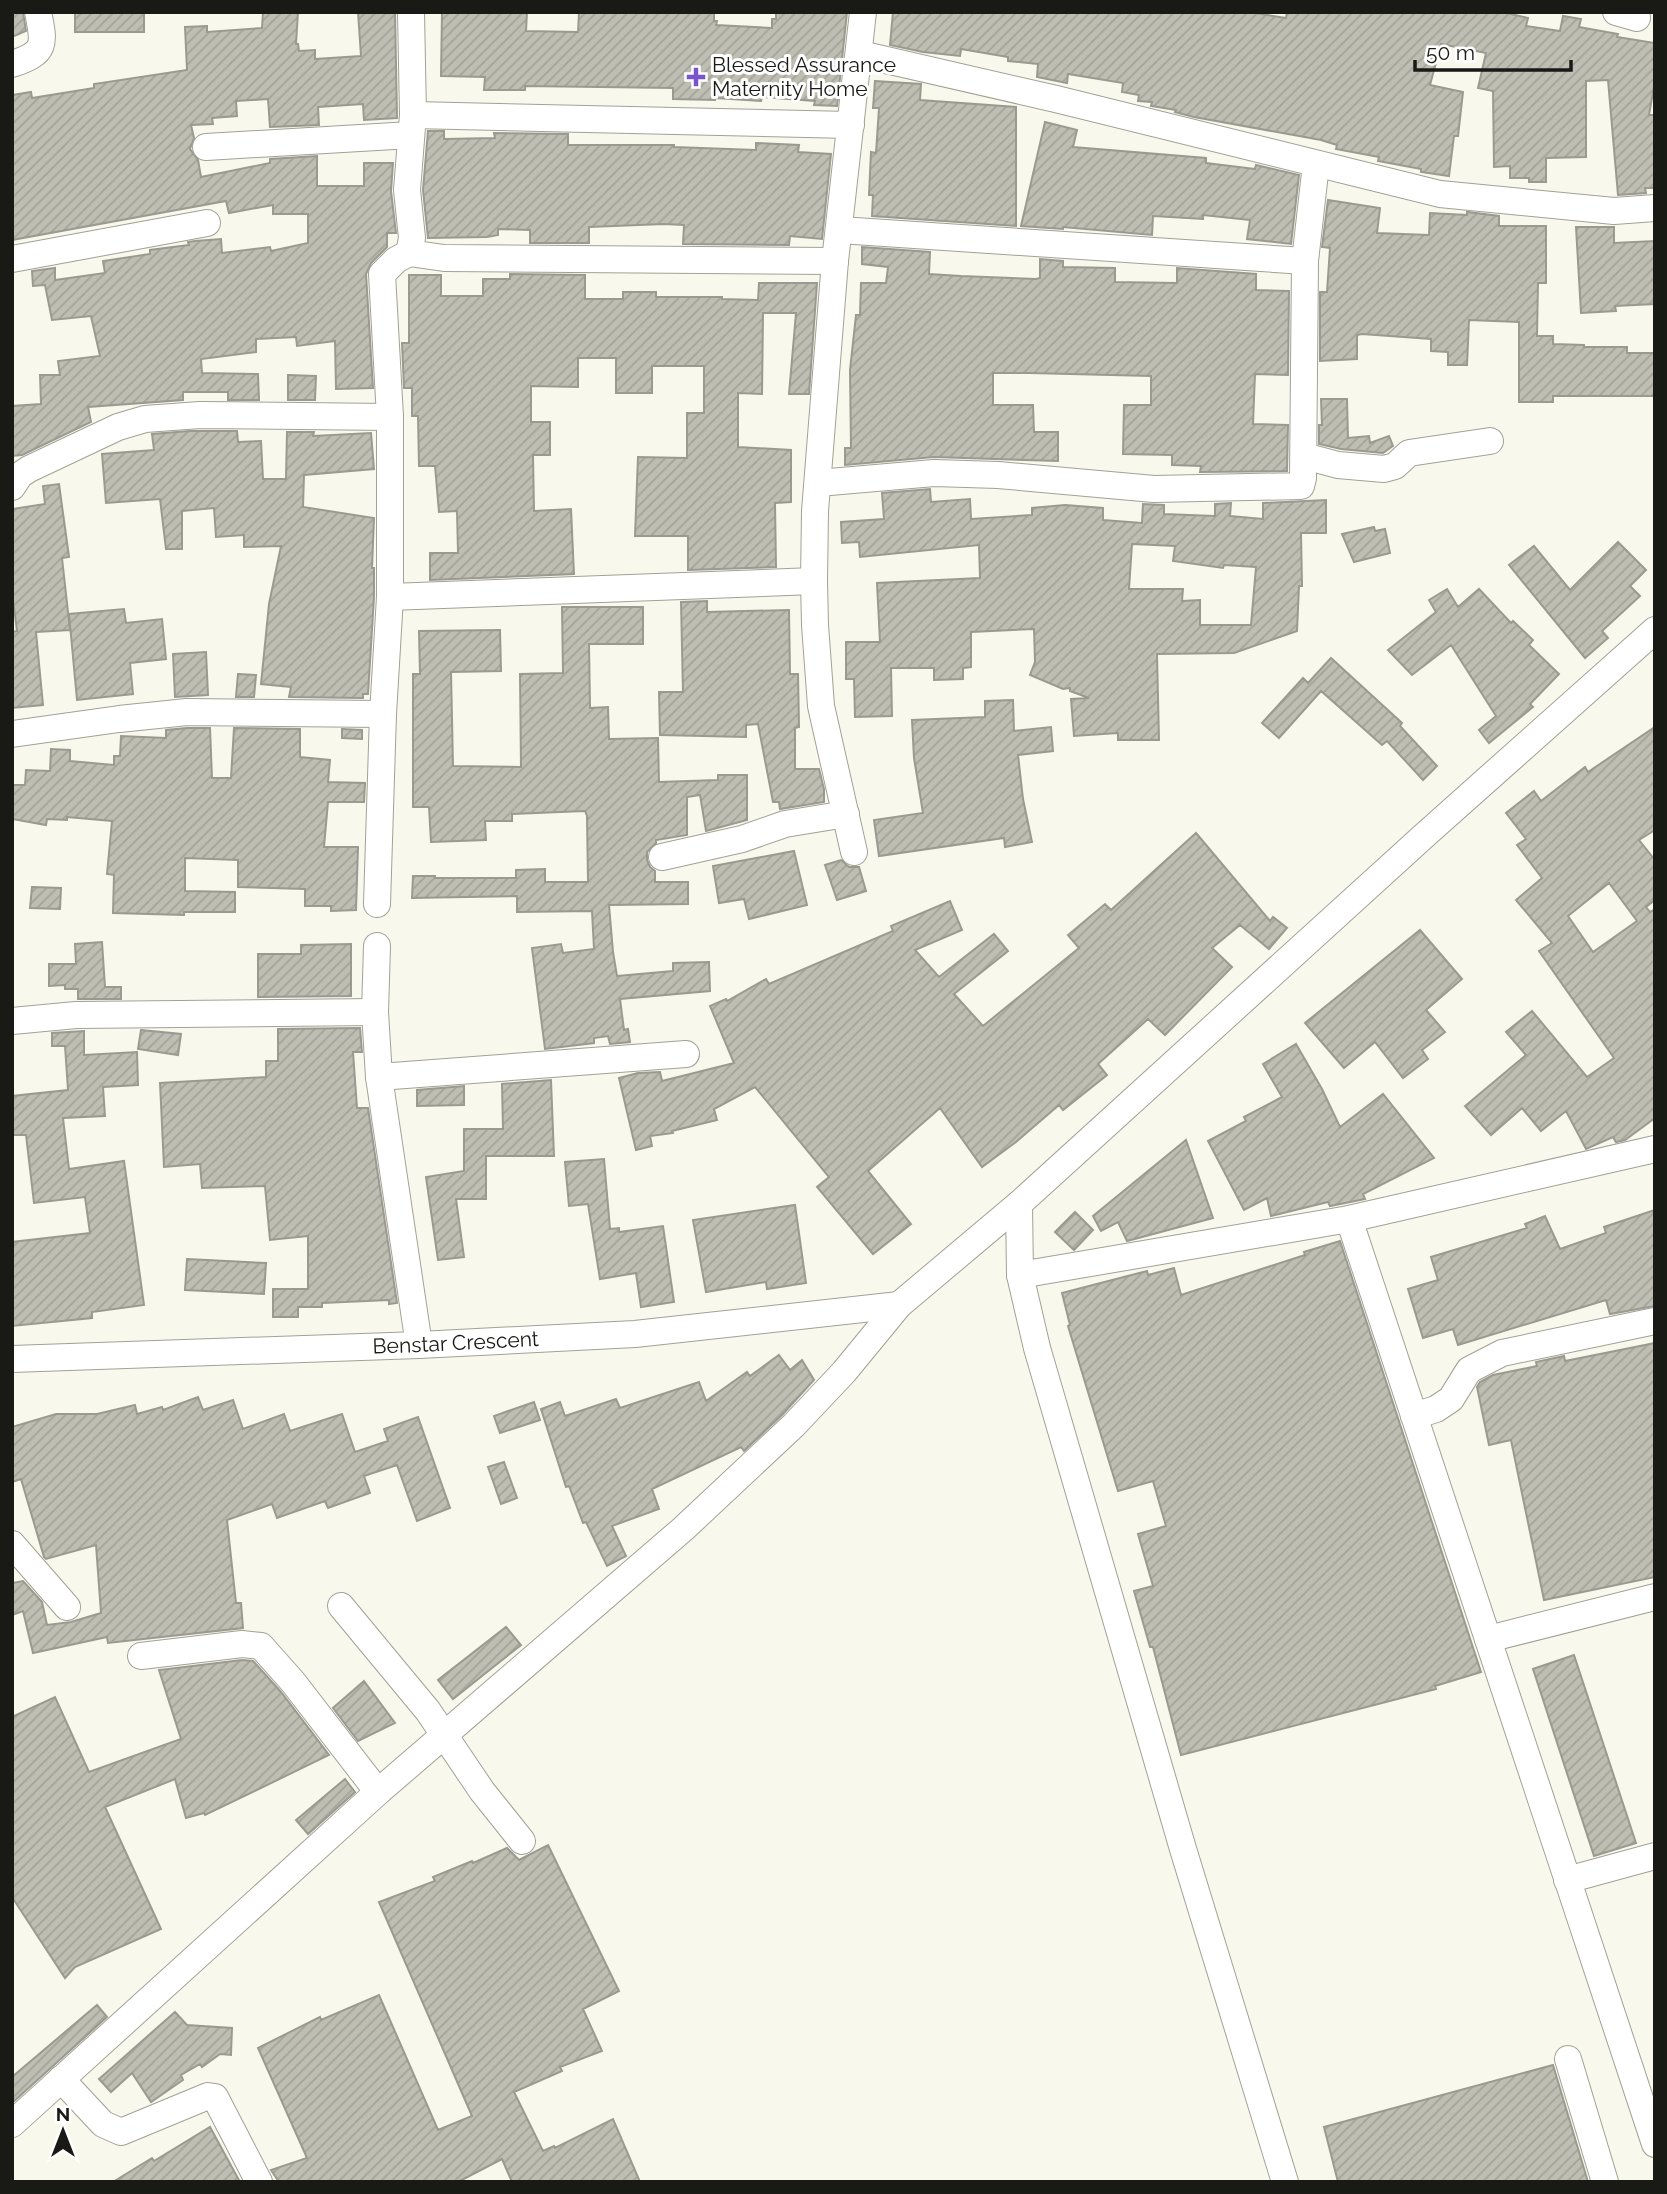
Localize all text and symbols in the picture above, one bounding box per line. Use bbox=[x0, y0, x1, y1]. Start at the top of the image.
scale bar bbox=[1415, 28, 1571, 72]
text: 50 m bbox=[1426, 40, 1475, 65]
place label: Blessed Assurance Maternity Home bbox=[712, 52, 896, 101]
marker: Blessed Assurance Maternity Home bbox=[686, 67, 706, 87]
street label: Benstar Crescent bbox=[372, 1326, 539, 1359]
north arrow bbox=[28, 2096, 98, 2166]
text: N bbox=[56, 2103, 70, 2125]

